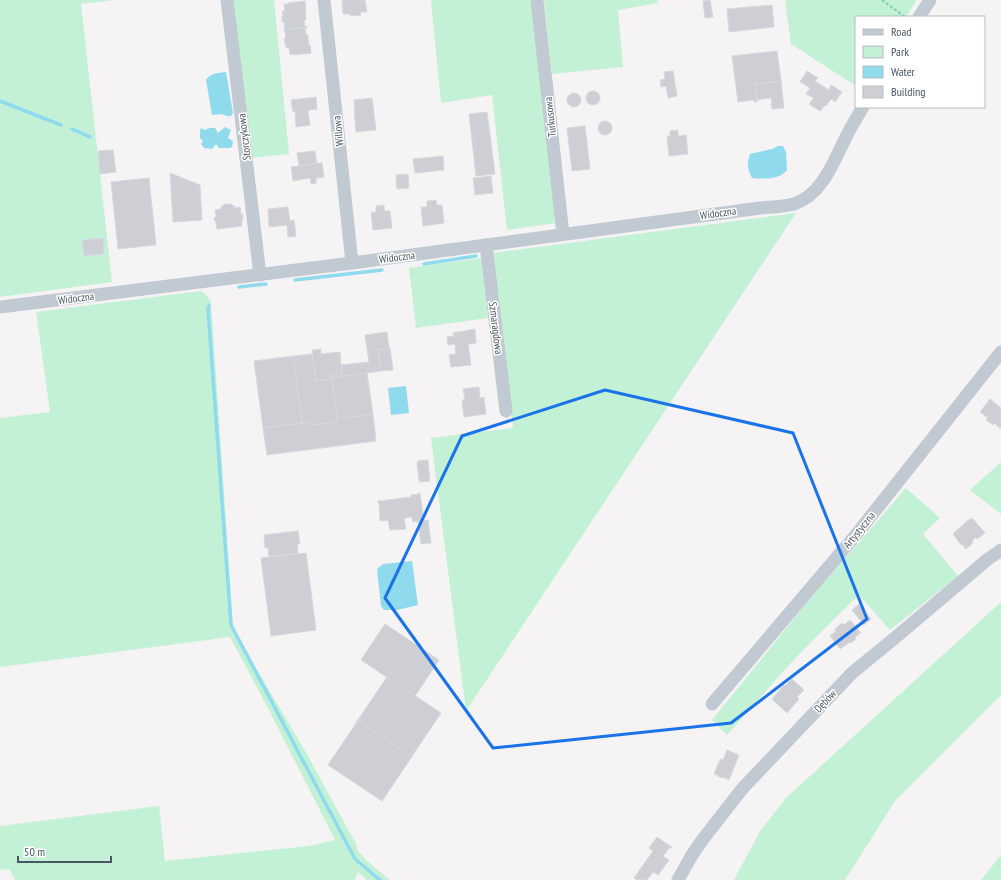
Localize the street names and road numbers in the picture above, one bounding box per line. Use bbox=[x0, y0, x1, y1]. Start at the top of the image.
street label: Turkusowa bbox=[541, 96, 559, 138]
street label: Storczykowa bbox=[234, 113, 254, 161]
street label: Willowa bbox=[329, 115, 347, 147]
street label: Widoczna bbox=[699, 204, 737, 222]
street label: Widoczna bbox=[378, 248, 416, 266]
street label: Widoczna bbox=[57, 289, 95, 307]
street label: Szmaragdowa bbox=[486, 301, 506, 355]
street label: Artystyczna bbox=[840, 509, 878, 551]
street label: Dębów bbox=[811, 686, 839, 715]

